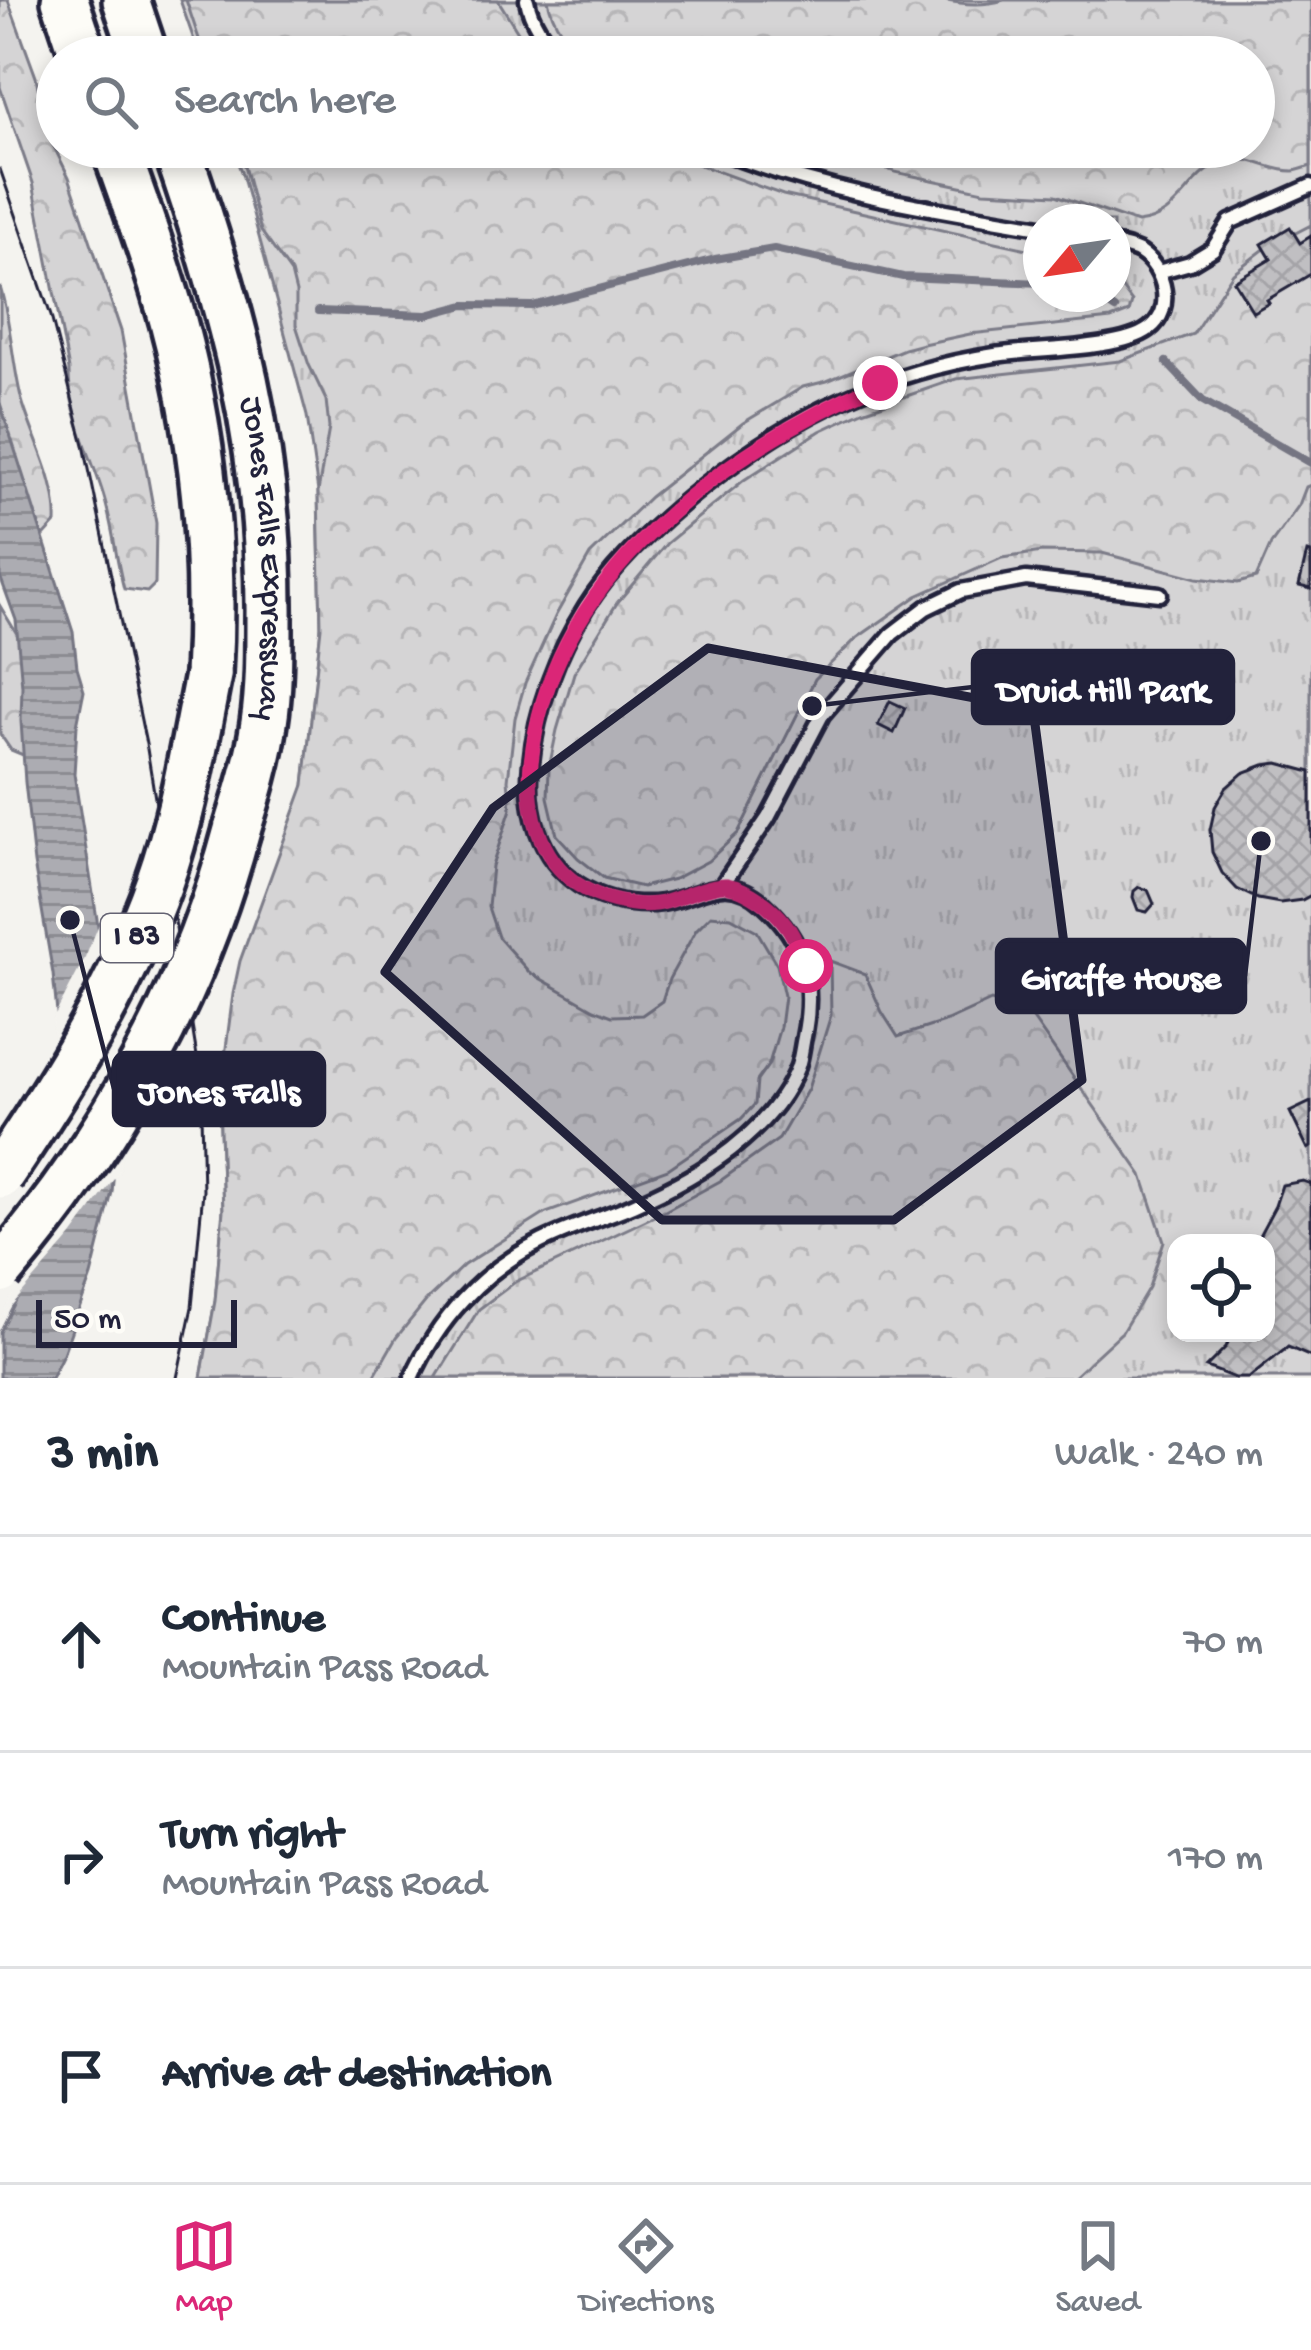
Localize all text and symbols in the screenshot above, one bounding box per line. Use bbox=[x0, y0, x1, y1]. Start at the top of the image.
search box bbox=[36, 36, 1275, 168]
icon: search bbox=[78, 69, 144, 135]
text: Search here bbox=[174, 76, 396, 129]
north arrow bbox=[1023, 204, 1131, 312]
route end bbox=[853, 356, 907, 410]
street label: Jones Falls Expressway bbox=[229, 394, 288, 723]
callout: Druid Hill Park bbox=[973, 651, 1233, 723]
text: Druid Hill Park bbox=[994, 672, 1213, 715]
road number: I 83 bbox=[101, 914, 173, 962]
route start bbox=[779, 939, 833, 993]
callout: Giraffe House bbox=[997, 940, 1245, 1012]
text: Giraffe House bbox=[1021, 960, 1223, 1003]
callout: Jones Falls bbox=[114, 1053, 324, 1125]
text: Jones Falls bbox=[137, 1074, 302, 1117]
map controls bbox=[1167, 1234, 1275, 1342]
button: locate bbox=[1167, 1234, 1275, 1342]
scale bar bbox=[36, 1294, 237, 1347]
text: 50 m bbox=[54, 1302, 121, 1340]
text: 3 min bbox=[48, 1426, 158, 1486]
text: Walk · 240 m bbox=[1055, 1433, 1263, 1479]
text: Continue bbox=[162, 1594, 325, 1647]
icon: ahead bbox=[48, 1611, 114, 1677]
text: 70 m bbox=[1184, 1621, 1263, 1667]
text: Mountain Pass Road bbox=[162, 1647, 486, 1693]
text: Turn right bbox=[162, 1810, 342, 1863]
icon: right bbox=[48, 1827, 114, 1893]
text: 170 m bbox=[1168, 1837, 1263, 1883]
text: Mountain Pass Road bbox=[162, 1863, 486, 1909]
icon: arrive bbox=[48, 2043, 114, 2109]
text: Arrive at destination bbox=[162, 2049, 551, 2102]
tab: Map bbox=[171, 2213, 237, 2323]
tab: Directions bbox=[579, 2213, 713, 2323]
tab: Saved bbox=[1055, 2213, 1140, 2323]

